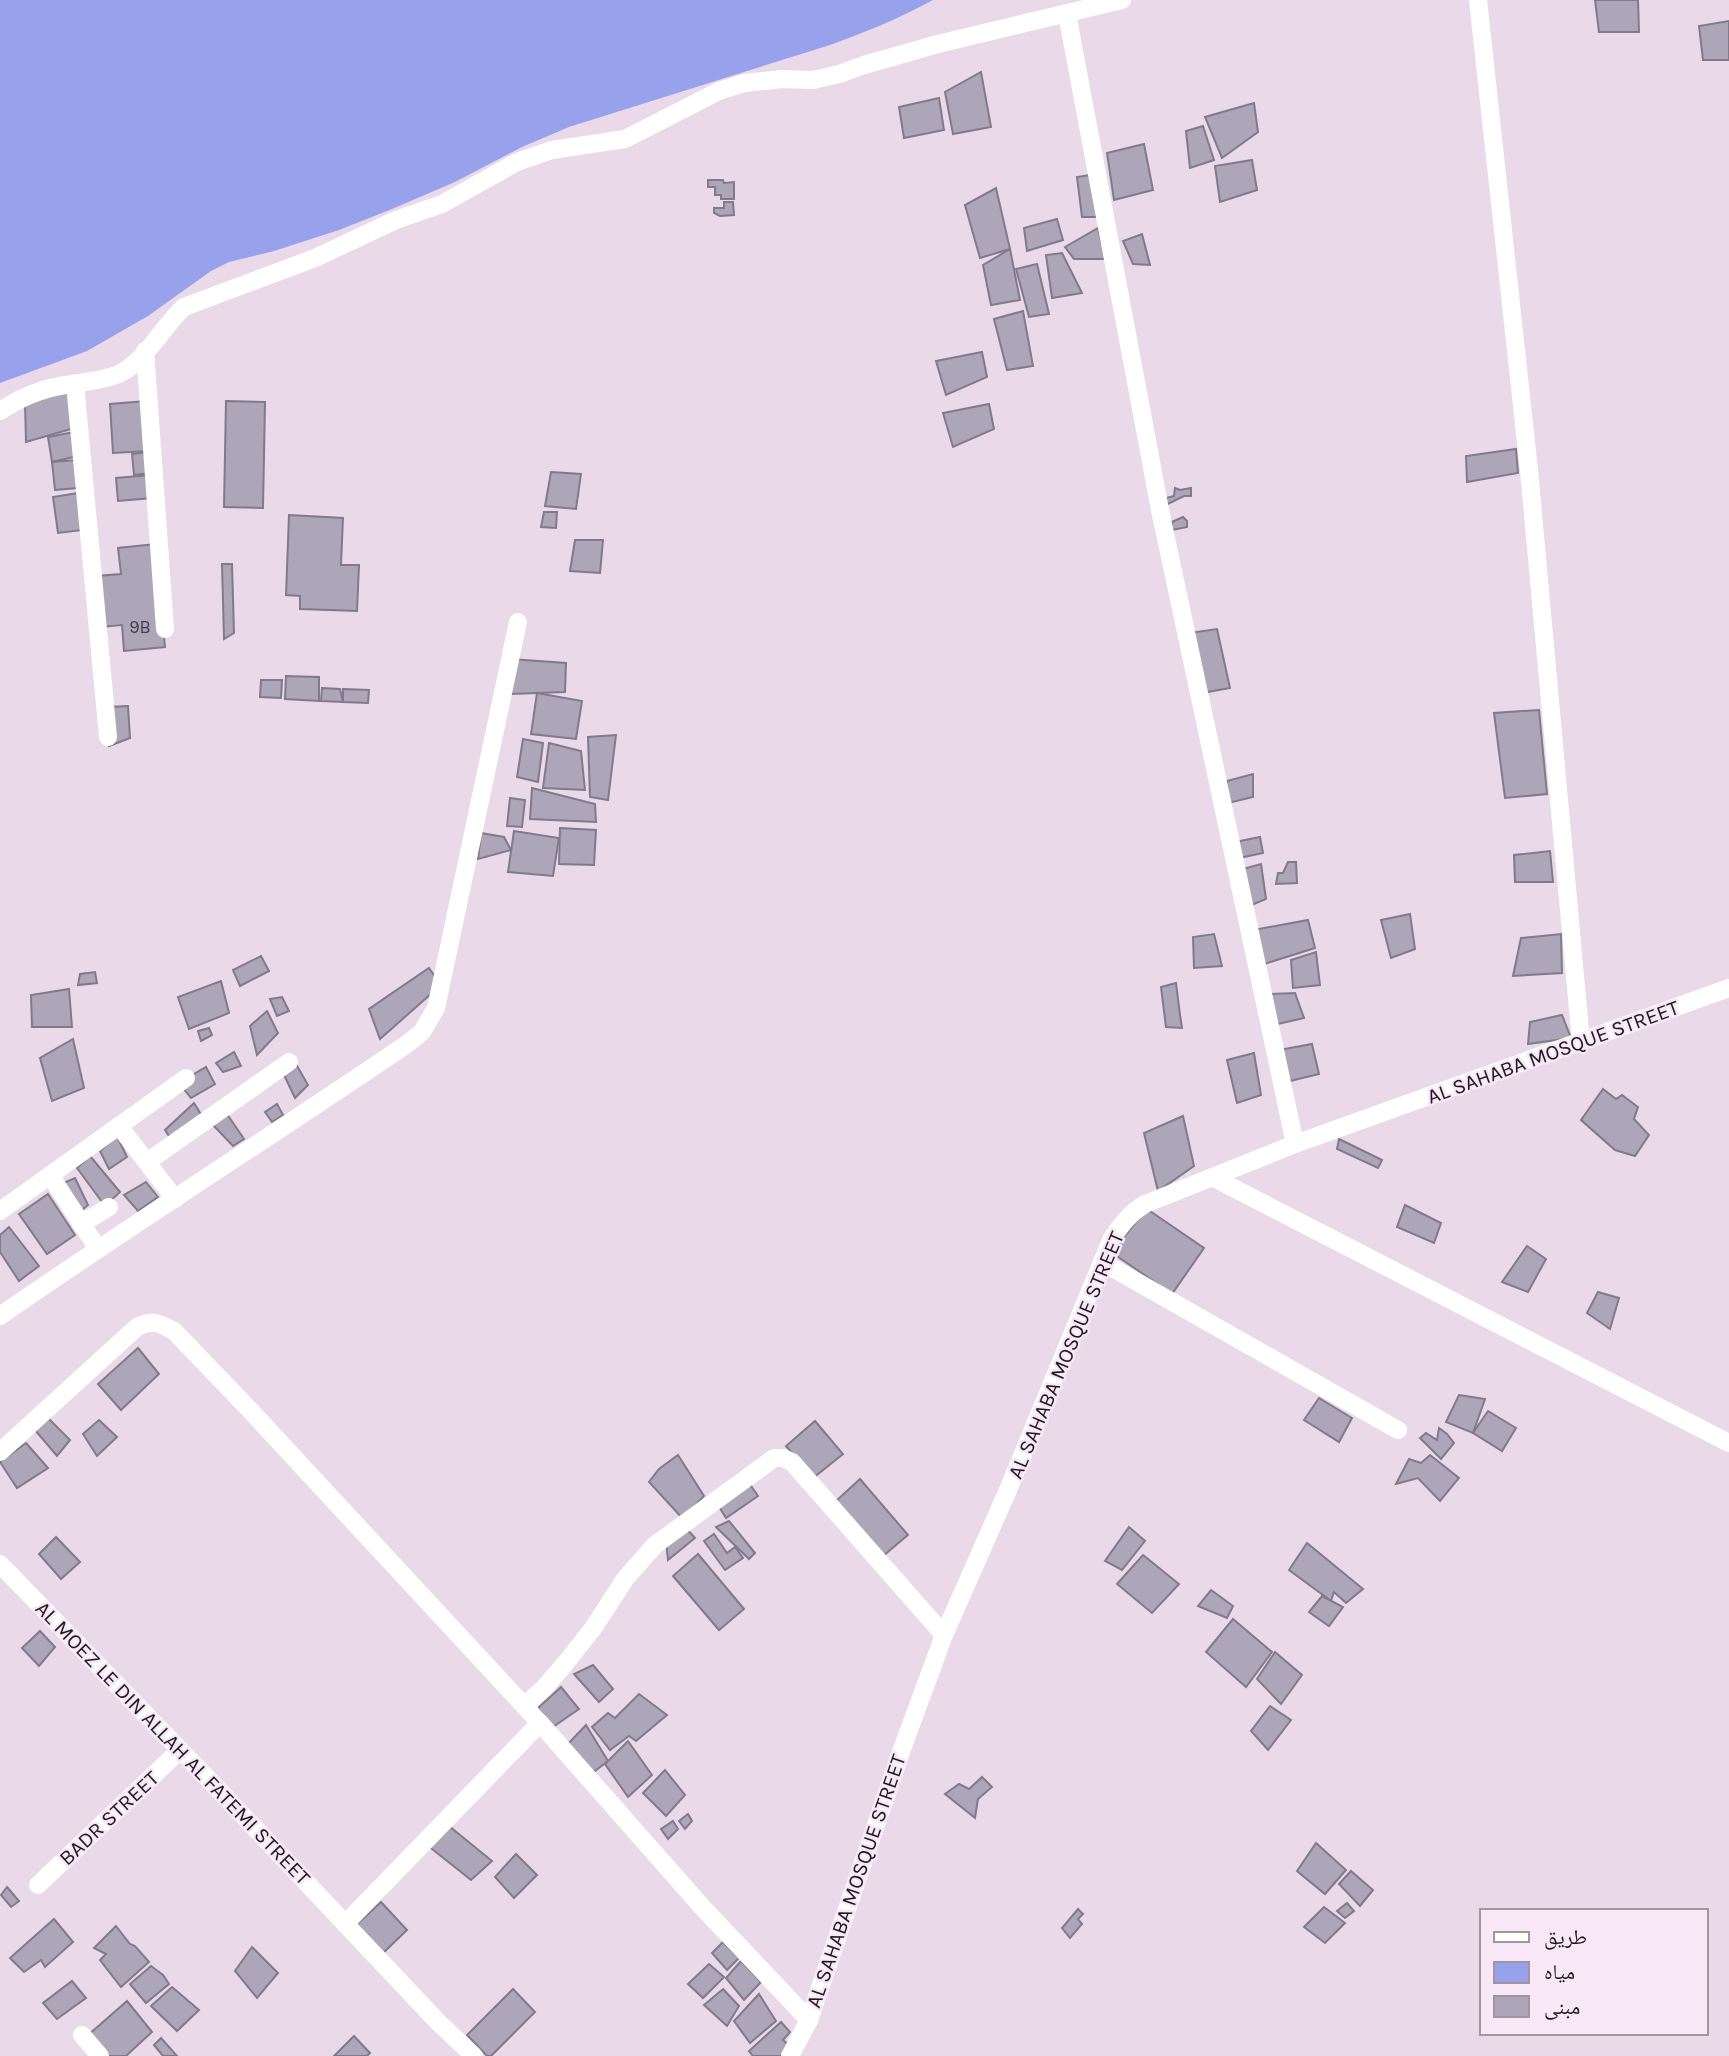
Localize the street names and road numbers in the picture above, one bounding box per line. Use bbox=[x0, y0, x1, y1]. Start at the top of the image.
street label: AL SAHABA MOSQUE STREET bbox=[1424, 995, 1683, 1109]
street label: AL SAHABA MOSQUE STREET bbox=[1003, 1227, 1129, 1482]
street label: AL MOEZ LE DIN ALLAH AL FATEMI STREET bbox=[31, 1596, 316, 1890]
street label: AL SAHABA MOSQUE STREET bbox=[801, 1751, 911, 2011]
street label: BADR STREET bbox=[54, 1766, 164, 1870]

